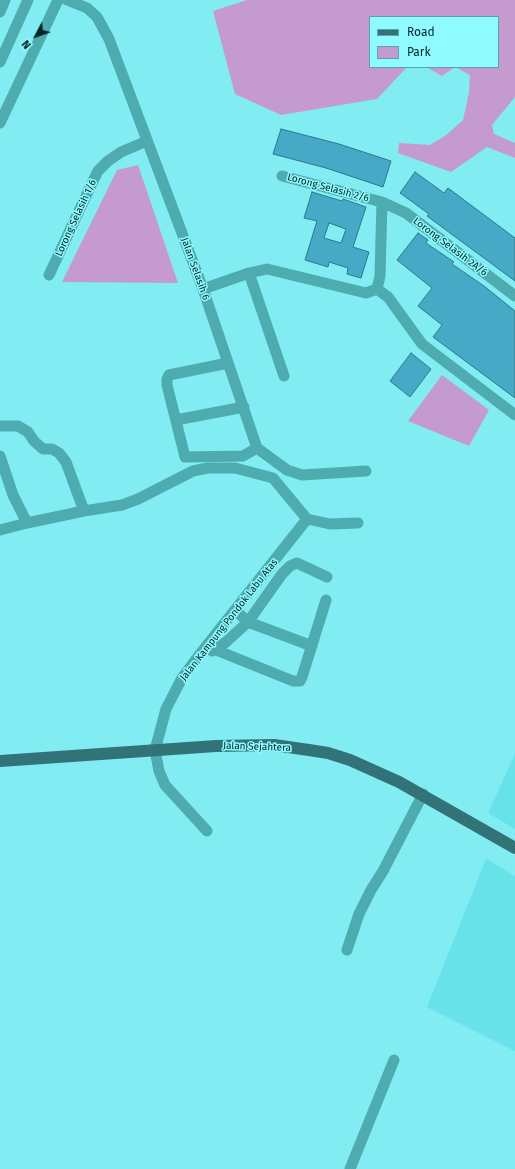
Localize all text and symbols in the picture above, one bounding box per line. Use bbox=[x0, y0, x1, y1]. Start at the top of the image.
north arrow bbox=[16, 16, 56, 56]
legend bbox=[369, 16, 499, 68]
text: Road bbox=[407, 25, 435, 39]
text: N bbox=[19, 37, 34, 51]
text: Park bbox=[407, 45, 431, 59]
street label: Lorong Selasih 2/6 bbox=[286, 171, 370, 205]
street label: Lorong Selasih 1/6 bbox=[53, 178, 99, 258]
street label: Lorong Selasih 2A/6 bbox=[411, 215, 489, 279]
street label: Jalan Selasih 6 bbox=[178, 236, 212, 302]
street label: Jalan Kampung Pondok Labu Atas bbox=[178, 557, 280, 683]
street label: Jalan Sejahtera bbox=[223, 740, 291, 754]

